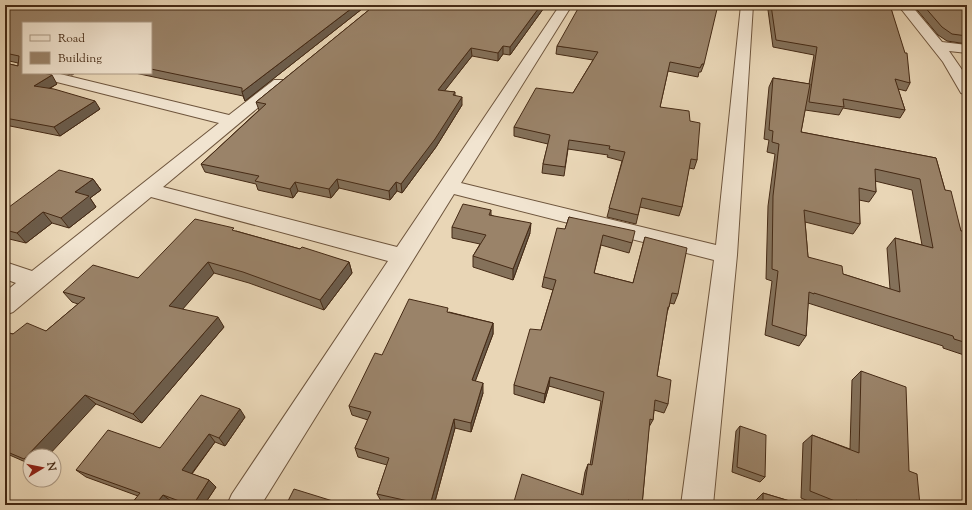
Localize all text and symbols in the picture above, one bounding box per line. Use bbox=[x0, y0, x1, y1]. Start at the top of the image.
legend bbox=[22, 22, 152, 74]
text: Road bbox=[58, 30, 85, 48]
text: Building bbox=[58, 50, 102, 68]
north arrow bbox=[22, 448, 62, 488]
text: N bbox=[42, 460, 60, 472]

